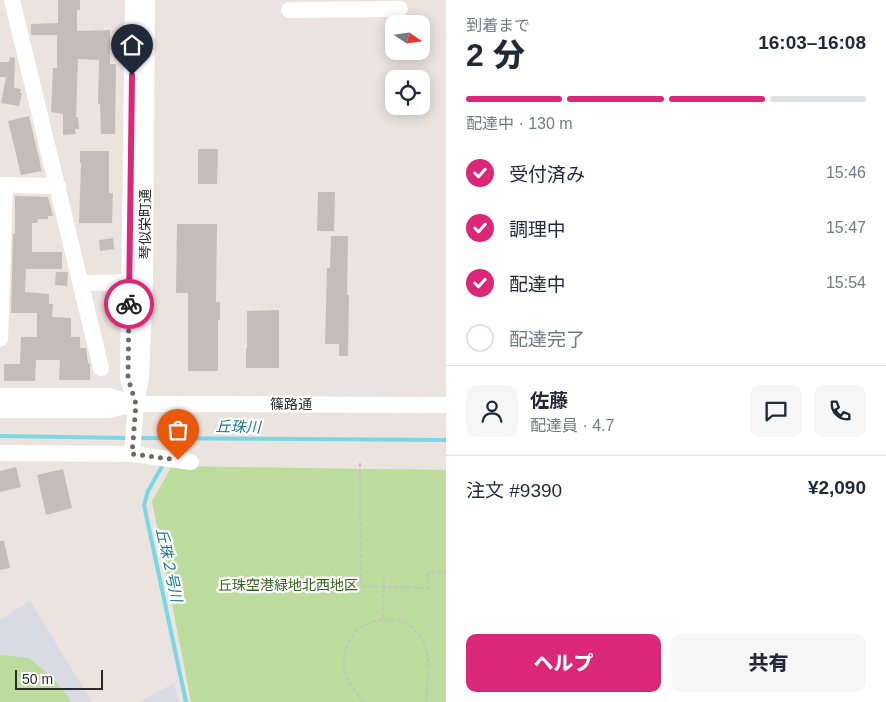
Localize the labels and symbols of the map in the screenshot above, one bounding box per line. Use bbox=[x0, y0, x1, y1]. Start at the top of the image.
north arrow bbox=[385, 15, 430, 60]
pin bbox=[111, 24, 153, 75]
street label: 琴似栄町通 bbox=[137, 189, 153, 259]
courier bbox=[104, 279, 154, 329]
street label: 篠路通 bbox=[270, 396, 312, 412]
pin bbox=[157, 409, 199, 460]
water label: 丘珠川 bbox=[215, 418, 263, 435]
water label: 丘珠２号川 bbox=[153, 526, 186, 605]
park label: 丘珠空港緑地北西地区 bbox=[218, 577, 358, 593]
scale bar bbox=[15, 667, 102, 690]

